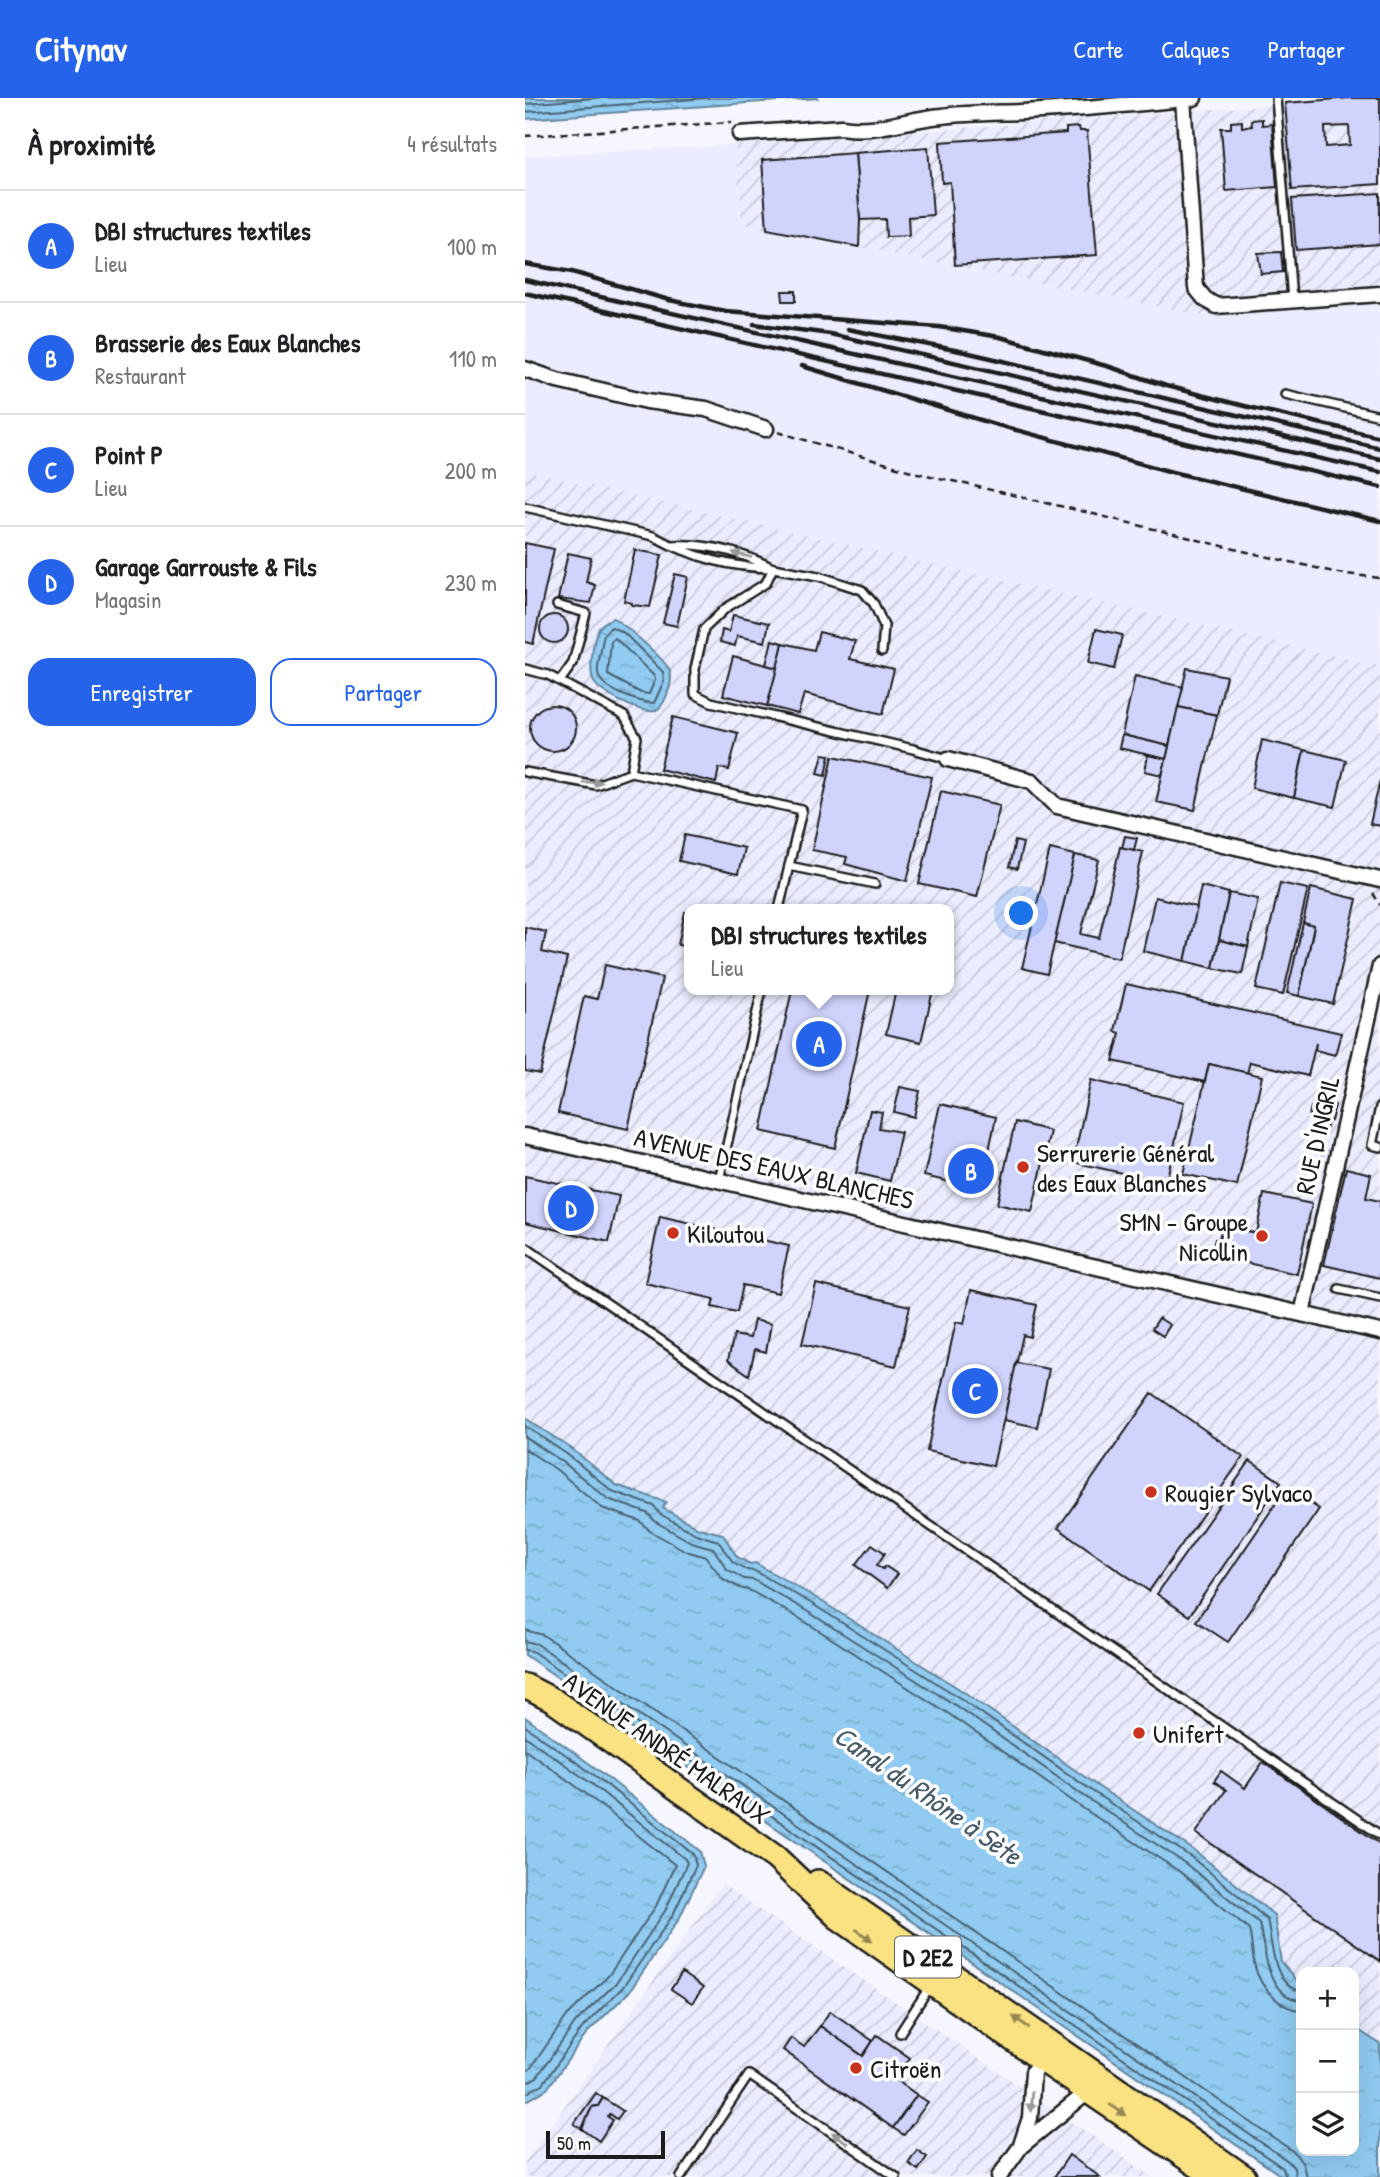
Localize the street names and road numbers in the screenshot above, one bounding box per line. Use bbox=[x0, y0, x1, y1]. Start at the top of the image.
street label: RUE D'INGRIL bbox=[1286, 1073, 1348, 1197]
street label: AVENUE DES EAUX BLANCHES bbox=[631, 1119, 917, 1217]
street label: AVENUE ANDRÉ MALRAUX bbox=[557, 1663, 777, 1833]
road number: D 2E2 bbox=[895, 1936, 961, 1978]

